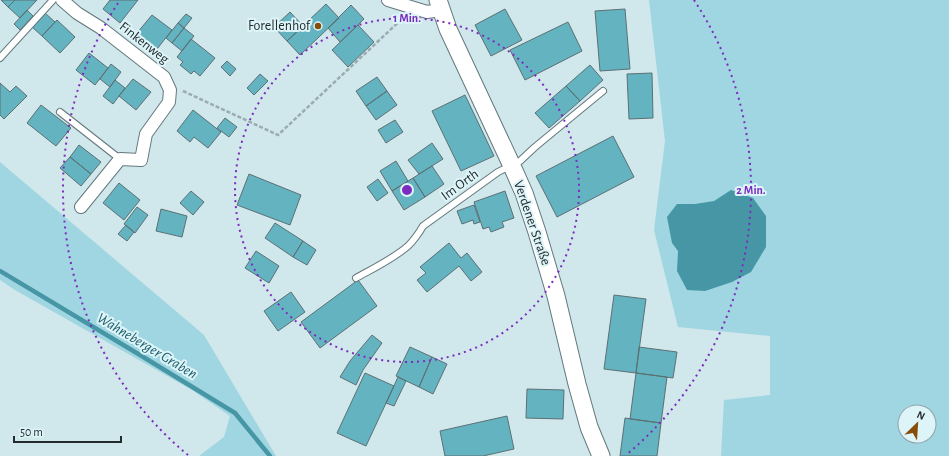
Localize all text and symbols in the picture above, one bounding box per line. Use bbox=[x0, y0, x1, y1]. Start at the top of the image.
text: 1 Min. bbox=[393, 12, 421, 24]
street label: Finkenweg bbox=[117, 19, 172, 67]
place label: Forellenhof bbox=[248, 19, 311, 33]
marker: Forellenhof bbox=[313, 21, 323, 31]
street label: Im Orth bbox=[439, 167, 481, 203]
street label: Verdener Straße bbox=[511, 179, 553, 267]
centre of rings bbox=[400, 183, 414, 197]
text: 2 Min. bbox=[736, 184, 766, 196]
water label: Wahneberger Graben bbox=[94, 310, 200, 382]
north arrow bbox=[897, 404, 937, 444]
text: N bbox=[915, 409, 927, 422]
scale bar bbox=[14, 418, 121, 444]
text: 50 m bbox=[20, 426, 43, 438]

